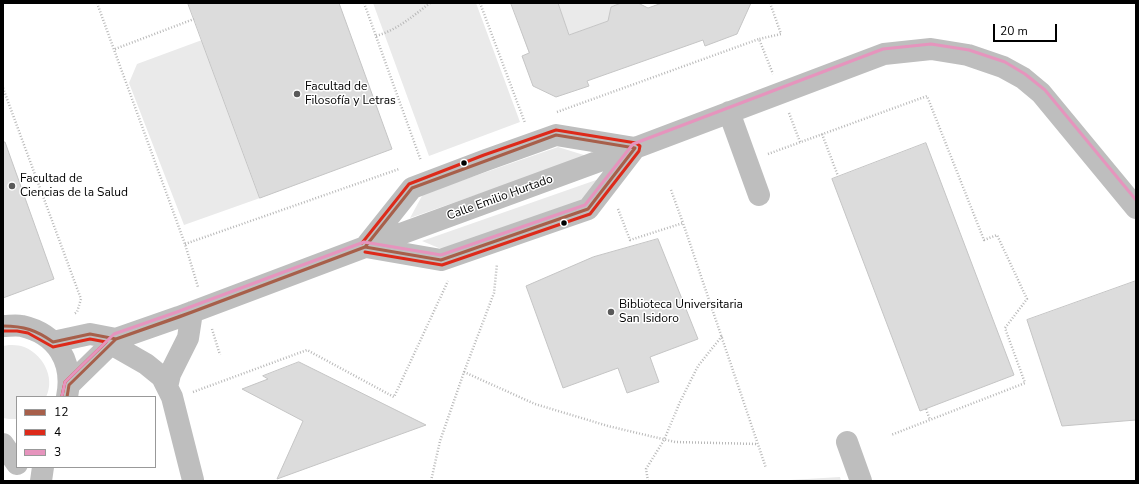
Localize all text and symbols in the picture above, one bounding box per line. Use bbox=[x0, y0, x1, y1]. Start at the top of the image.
scale bar bbox=[995, 16, 1059, 42]
text: 20 m bbox=[1000, 23, 1028, 39]
place label: Facultad de Filosofía y Letras bbox=[305, 80, 396, 108]
marker: Facultad de Filosofía y Letras bbox=[292, 89, 302, 99]
unlabelled marker bbox=[459, 158, 469, 168]
place label: Facultad de Ciencias de la Salud bbox=[20, 172, 128, 200]
street label: Calle Emilio Hurtado bbox=[445, 172, 555, 224]
marker: Facultad de Ciencias de la Salud bbox=[7, 181, 17, 191]
unlabelled marker bbox=[559, 218, 569, 228]
place label: Biblioteca Universitaria San Isidoro bbox=[619, 298, 743, 326]
marker: Biblioteca Universitaria San Isidoro bbox=[606, 307, 616, 317]
legend bbox=[16, 396, 156, 468]
text: 12 bbox=[54, 404, 68, 420]
text: 4 bbox=[54, 424, 61, 440]
text: 3 bbox=[54, 444, 61, 460]

